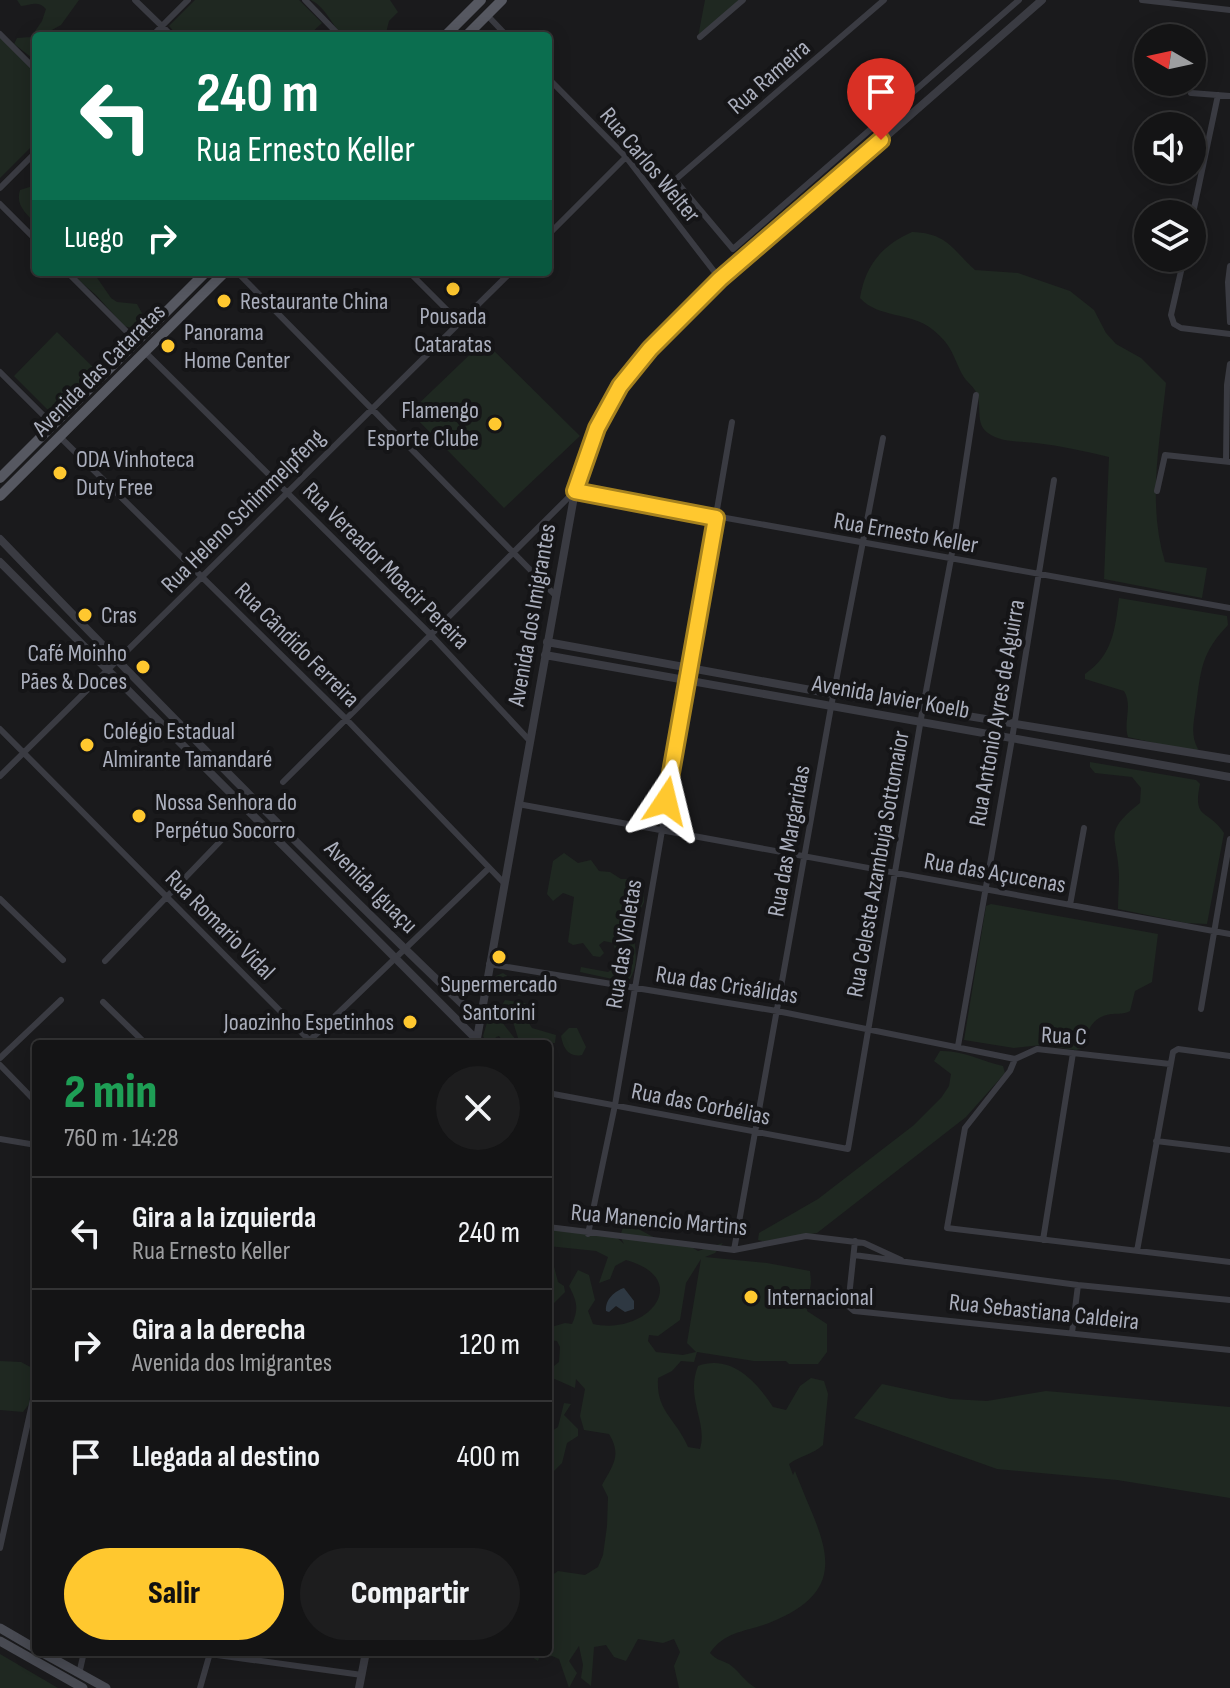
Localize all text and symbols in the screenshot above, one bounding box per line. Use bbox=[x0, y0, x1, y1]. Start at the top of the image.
north arrow bbox=[1134, 24, 1206, 96]
map controls bbox=[1134, 24, 1206, 272]
street label: Rua Rameira bbox=[722, 33, 816, 121]
pin bbox=[847, 58, 915, 140]
text: 240 m bbox=[196, 61, 319, 128]
icon: left bbox=[64, 64, 168, 168]
icon: arrive bbox=[859, 70, 903, 114]
street label: Rua Carlos Welter bbox=[593, 102, 707, 229]
button: sound bbox=[1134, 112, 1206, 184]
text: Rua Ernesto Keller bbox=[196, 129, 415, 172]
button: layers bbox=[1134, 200, 1206, 272]
icon: right bbox=[140, 216, 184, 260]
text: Luego bbox=[64, 220, 124, 256]
marker: Pousada Cataratas bbox=[444, 280, 462, 298]
place label: Restaurante China bbox=[240, 287, 388, 316]
marker: Restaurante China bbox=[215, 292, 233, 310]
street label: Avenida das Cataratas bbox=[26, 298, 171, 443]
place label: Pousada Cataratas bbox=[414, 302, 492, 359]
place label: Panorama Home Center bbox=[184, 318, 290, 375]
marker: Panorama Home Center bbox=[159, 337, 177, 355]
place label: Flamengo Esporte Clube bbox=[367, 396, 479, 453]
marker: Flamengo Esporte Clube bbox=[486, 415, 504, 433]
street label: Rua Heleno Schimmelpfeng bbox=[155, 423, 331, 599]
place label: ODA Vinhoteca Duty Free bbox=[76, 445, 195, 502]
marker: ODA Vinhoteca Duty Free bbox=[51, 464, 69, 482]
street label: Rua Vereador Moacir Pereira bbox=[296, 476, 476, 656]
street label: Rua Ernesto Keller bbox=[832, 506, 980, 560]
street label: Avenida dos Imigrantes bbox=[502, 521, 562, 710]
street label: Rua Cândido Ferreira bbox=[228, 576, 366, 714]
street label: Rua Antonio Ayres de Aguirra bbox=[963, 597, 1031, 829]
place label: Cras bbox=[101, 601, 137, 630]
marker: Cras bbox=[76, 606, 94, 624]
place label: Café Moinho Pães & Doces bbox=[20, 639, 127, 696]
marker: Café Moinho Pães & Doces bbox=[134, 658, 152, 676]
street label: Avenida Javier Koelb bbox=[809, 669, 972, 725]
place label: Colégio Estadual Almirante Tamandaré bbox=[102, 717, 272, 774]
street label: Rua Celeste Azambuja Sottomaior bbox=[840, 728, 916, 1000]
marker: Colégio Estadual Almirante Tamandaré bbox=[78, 736, 96, 754]
position arrow bbox=[624, 759, 708, 843]
street label: Rua das Margaridas bbox=[761, 763, 817, 919]
place label: Nossa Senhora do Perpétuo Socorro bbox=[155, 788, 297, 845]
marker: Nossa Senhora do Perpétuo Socorro bbox=[130, 807, 148, 825]
street label: Avenida Iguaçu bbox=[318, 834, 424, 940]
street label: Rua das Açucenas bbox=[922, 846, 1068, 900]
street label: Rua Romario Vidal bbox=[159, 864, 281, 986]
street label: Rua das Violetas bbox=[599, 877, 649, 1011]
marker: Supermercado Santorini bbox=[490, 948, 508, 966]
street label: Rua das Crisálidas bbox=[654, 959, 800, 1011]
place label: Supermercado Santorini bbox=[441, 970, 557, 1027]
place label: Joaozinho Espetinhos bbox=[223, 1008, 394, 1037]
marker: Joaozinho Espetinhos bbox=[401, 1013, 419, 1031]
street label: Rua C bbox=[1040, 1020, 1088, 1052]
text: 2 min bbox=[64, 1064, 157, 1121]
button: close bbox=[436, 1066, 520, 1150]
street label: Rua das Corbélias bbox=[629, 1076, 773, 1132]
text: 760 m · 14:28 bbox=[64, 1123, 179, 1154]
street label: Rua Manencio Martins bbox=[570, 1198, 748, 1242]
text: Gira a la izquierda bbox=[132, 1200, 316, 1236]
icon: left bbox=[64, 1211, 108, 1255]
text: 240 m bbox=[458, 1215, 520, 1251]
text: Rua Ernesto Keller bbox=[132, 1236, 290, 1267]
place label: Internacional bbox=[767, 1283, 873, 1312]
marker: Internacional bbox=[742, 1288, 760, 1306]
street label: Rua Sebastiana Caldeira bbox=[947, 1288, 1141, 1336]
text: Gira a la derecha bbox=[132, 1312, 306, 1348]
icon: right bbox=[64, 1323, 108, 1367]
text: 120 m bbox=[459, 1327, 520, 1363]
text: Avenida dos Imigrantes bbox=[132, 1348, 332, 1379]
icon: arrive bbox=[64, 1435, 108, 1479]
text: Llegada al destino bbox=[132, 1439, 320, 1475]
text: 400 m bbox=[457, 1439, 520, 1475]
button: Salir bbox=[64, 1548, 284, 1640]
button: Compartir bbox=[300, 1548, 520, 1640]

